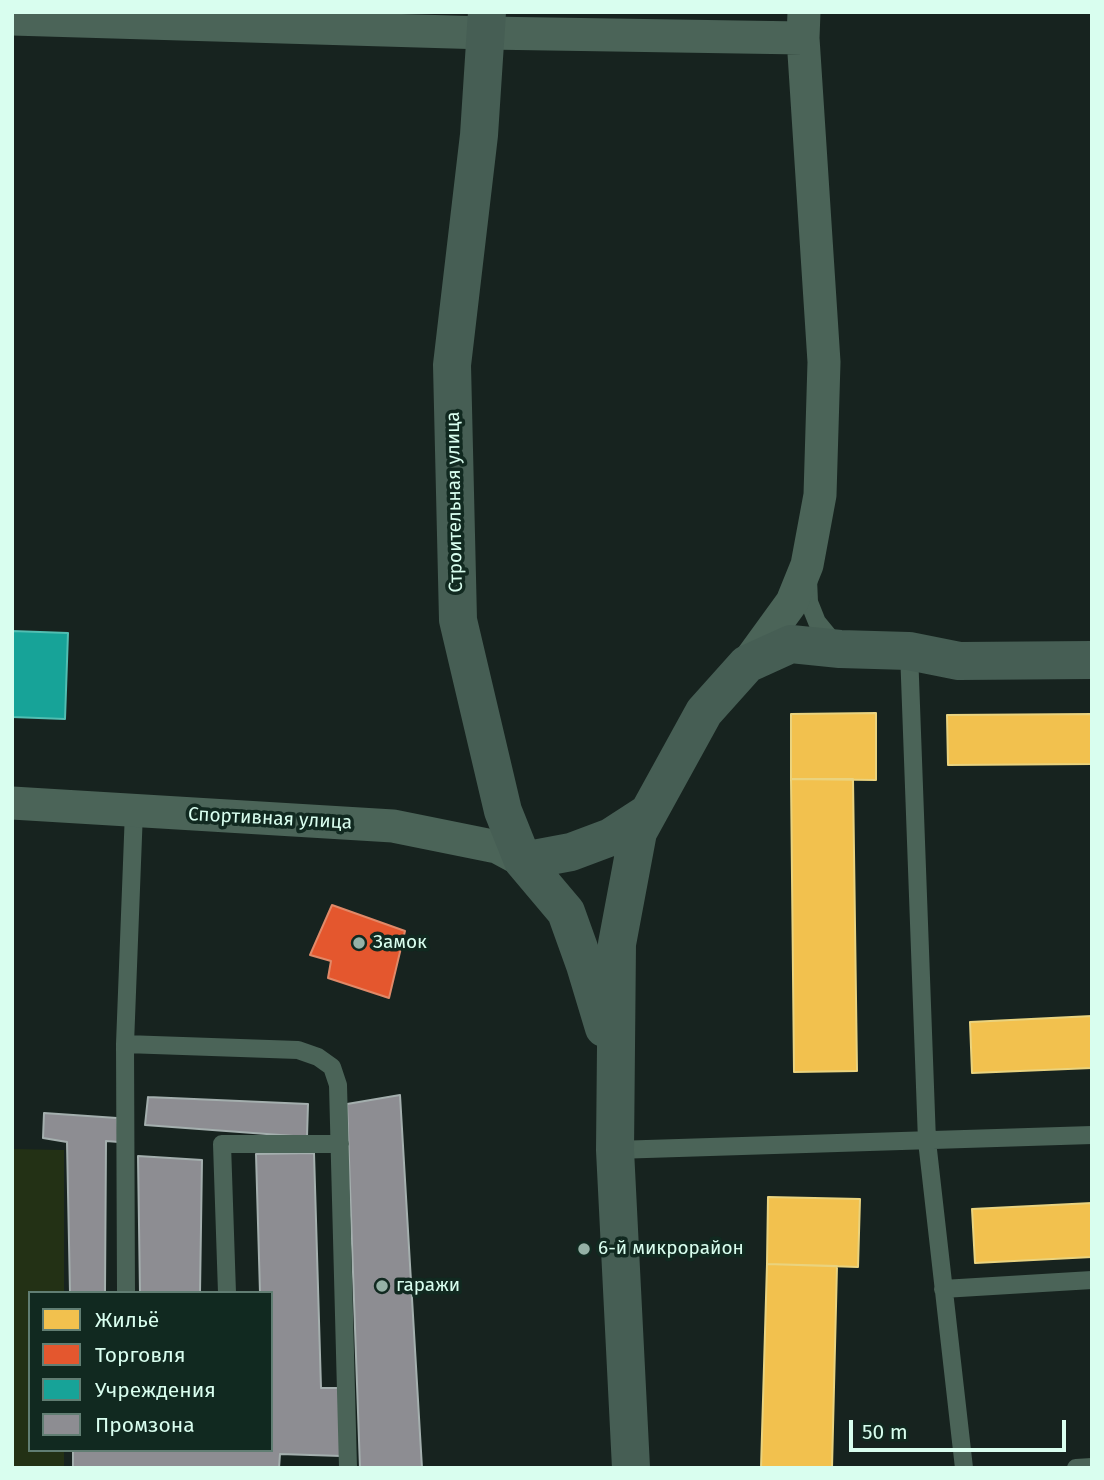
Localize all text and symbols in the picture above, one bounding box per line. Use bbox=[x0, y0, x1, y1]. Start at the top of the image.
street label: Строительная улица bbox=[442, 411, 468, 593]
street label: Спортивная улица bbox=[187, 803, 353, 835]
place label: Замок bbox=[373, 932, 427, 954]
marker: Замок bbox=[351, 935, 367, 951]
place label: 6-й микрорайон bbox=[598, 1238, 744, 1260]
marker: 6-й микрорайон bbox=[576, 1241, 592, 1257]
place label: гаражи bbox=[396, 1275, 460, 1297]
marker: гаражи bbox=[374, 1278, 390, 1294]
legend bbox=[28, 1291, 273, 1452]
text: Жильё bbox=[95, 1307, 159, 1333]
text: Торговля bbox=[95, 1342, 186, 1368]
text: Учреждения bbox=[95, 1377, 216, 1403]
scale bar bbox=[852, 1406, 1069, 1450]
text: Промзона bbox=[95, 1412, 195, 1438]
text: 50 m bbox=[862, 1419, 908, 1445]

